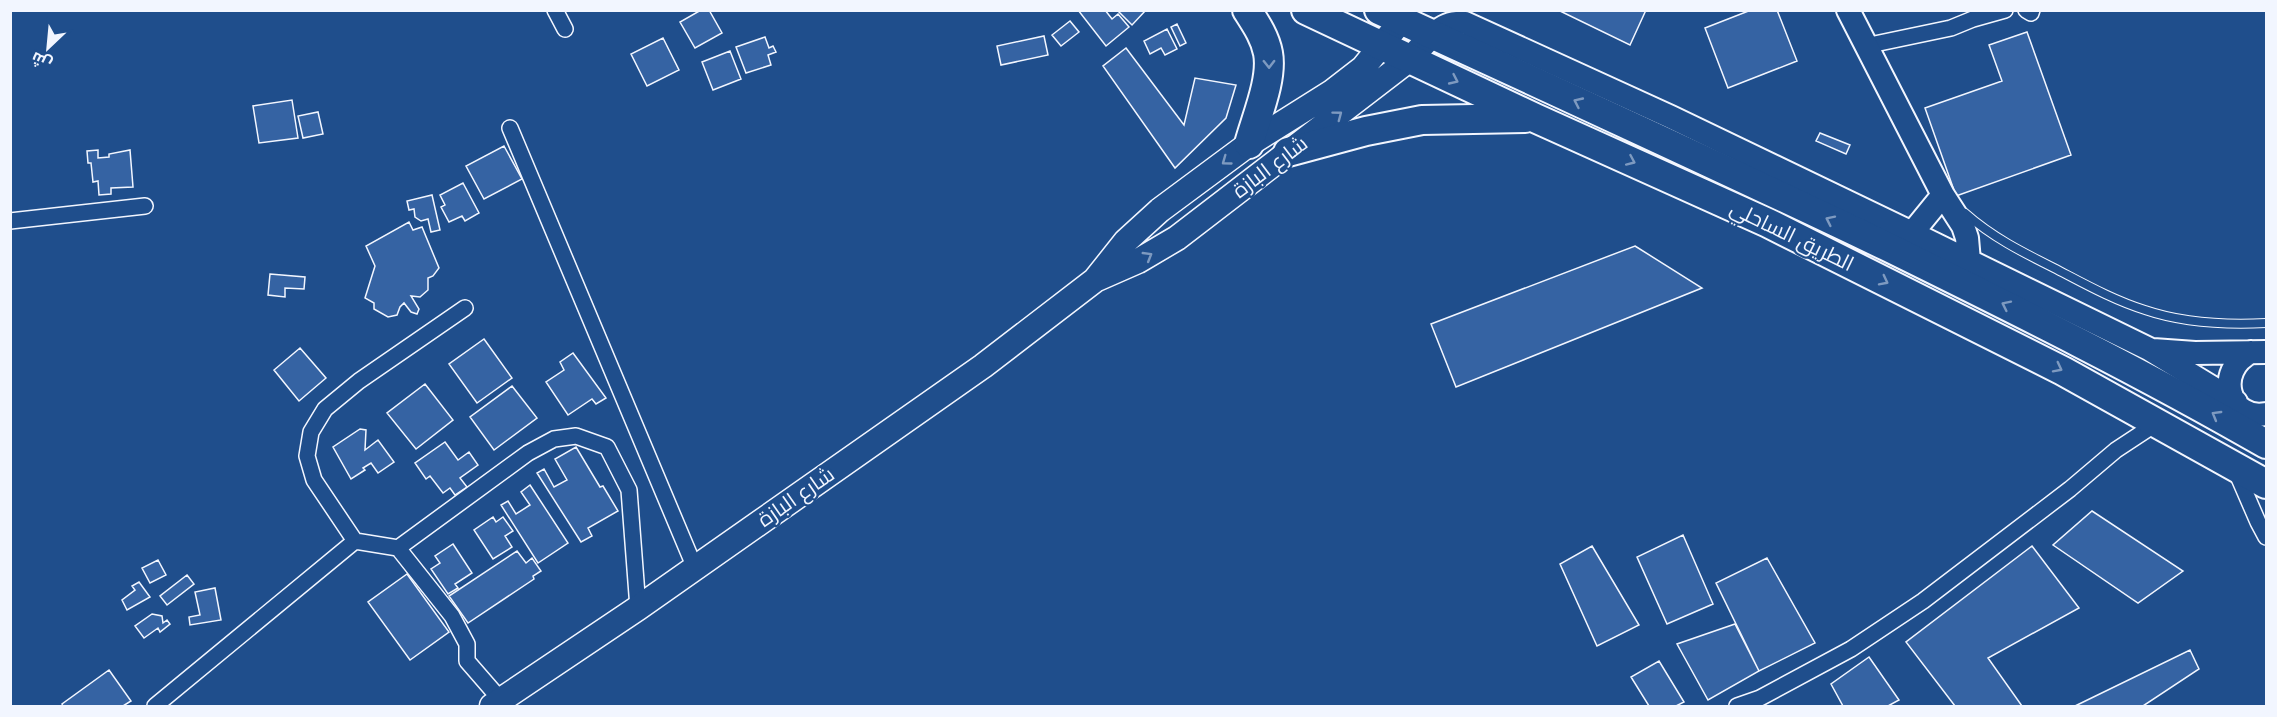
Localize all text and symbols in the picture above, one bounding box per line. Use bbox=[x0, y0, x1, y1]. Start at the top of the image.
north arrow bbox=[18, 18, 78, 78]
text: ش bbox=[28, 47, 55, 75]
one-way arrow bbox=[1262, 59, 1275, 68]
one-way arrow bbox=[1448, 72, 1459, 84]
one-way arrow bbox=[1573, 97, 1584, 109]
one-way arrow bbox=[1332, 111, 1343, 122]
street label: شارع البازة bbox=[1227, 129, 1313, 205]
one-way arrow bbox=[1222, 154, 1233, 165]
one-way arrow bbox=[1625, 154, 1636, 166]
street label: الطريق الساحلي bbox=[1725, 194, 1859, 280]
one-way arrow bbox=[1826, 215, 1837, 227]
one-way arrow bbox=[1142, 251, 1152, 263]
one-way arrow bbox=[1877, 273, 1888, 285]
one-way arrow bbox=[2001, 300, 2012, 312]
one-way arrow bbox=[2051, 361, 2062, 372]
one-way arrow bbox=[2212, 411, 2222, 422]
street label: شارع البازة bbox=[752, 460, 840, 534]

